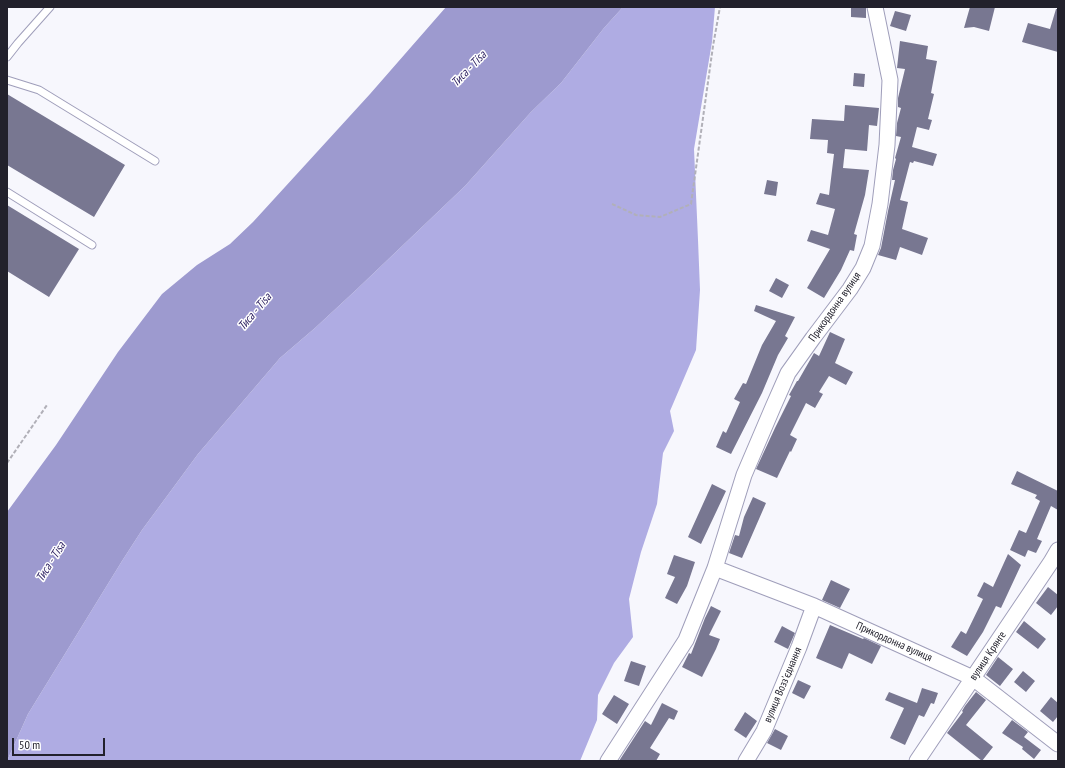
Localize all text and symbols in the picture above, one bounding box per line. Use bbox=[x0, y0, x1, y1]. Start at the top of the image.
water label: Тиса - Tisa bbox=[449, 48, 489, 90]
street label: Прикордонна вулиця bbox=[806, 270, 864, 344]
water label: Тиса - Tisa bbox=[235, 291, 275, 333]
water label: Тиса - Tisa bbox=[33, 540, 69, 584]
street label: Прикордонна вулиця bbox=[854, 619, 934, 665]
street label: вулиця Крянге bbox=[967, 629, 1009, 683]
street label: вулиця Воззʼєднання bbox=[761, 645, 805, 725]
scale bar bbox=[14, 730, 107, 756]
text: 50 m bbox=[19, 737, 40, 752]

